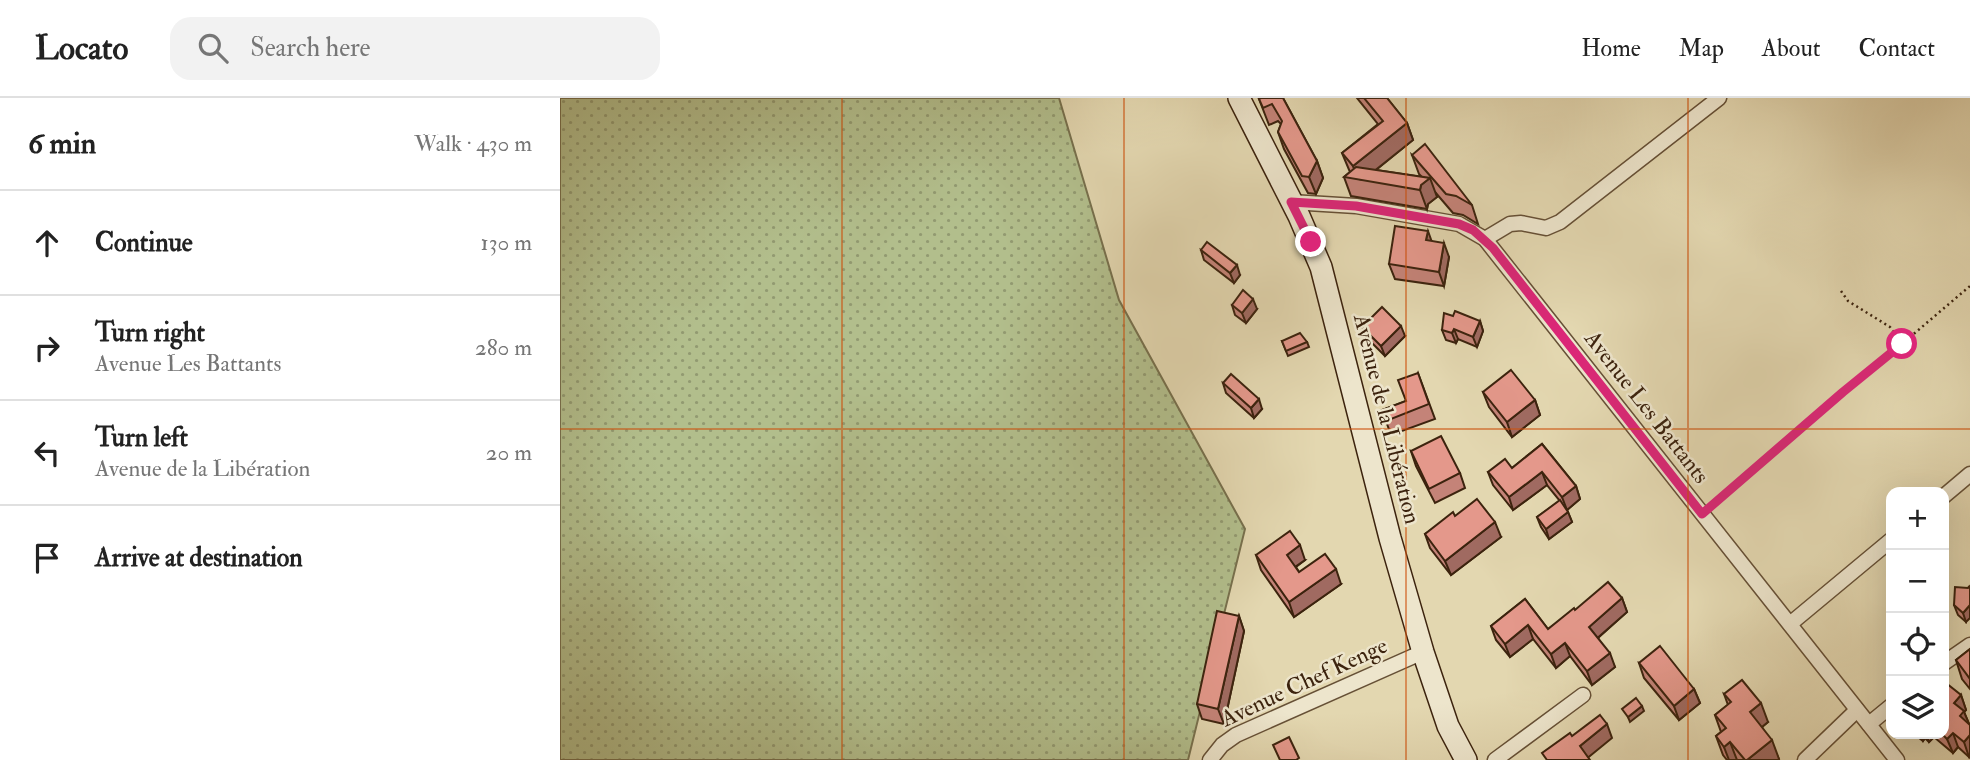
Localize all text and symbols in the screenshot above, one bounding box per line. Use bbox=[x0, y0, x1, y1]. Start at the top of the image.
search box bbox=[170, 17, 660, 80]
text: Locato bbox=[35, 28, 128, 69]
icon: search bbox=[194, 29, 232, 67]
text: Search here bbox=[250, 32, 370, 64]
text: Home bbox=[1581, 33, 1641, 64]
text: Map bbox=[1679, 33, 1724, 64]
text: About bbox=[1762, 33, 1821, 64]
text: Contact bbox=[1859, 33, 1935, 64]
text: 6 min bbox=[28, 125, 96, 162]
text: Walk · 430 m bbox=[414, 129, 532, 158]
icon: ahead bbox=[28, 224, 66, 262]
route end bbox=[1295, 226, 1326, 257]
text: Continue bbox=[95, 227, 193, 259]
text: 130 m bbox=[480, 228, 532, 257]
street label: Avenue de la Libération bbox=[1347, 310, 1427, 527]
text: Turn right bbox=[95, 317, 205, 349]
street label: Avenue Les Battants bbox=[1578, 324, 1716, 489]
route start bbox=[1886, 328, 1917, 359]
icon: right bbox=[28, 329, 66, 367]
text: 280 m bbox=[475, 333, 532, 362]
text: Avenue Les Battants bbox=[95, 349, 281, 378]
text: Turn left bbox=[95, 422, 188, 454]
icon: left bbox=[28, 434, 66, 472]
text: 20 m bbox=[486, 438, 532, 467]
text: Avenue de la Libération bbox=[95, 454, 310, 483]
map controls bbox=[1886, 487, 1949, 739]
button: + bbox=[1886, 487, 1949, 550]
icon: arrive bbox=[28, 539, 66, 577]
text: Arrive at destination bbox=[95, 542, 303, 574]
button: − bbox=[1886, 550, 1949, 613]
button: locate bbox=[1886, 613, 1949, 676]
street label: Avenue Chef Kenge bbox=[1215, 631, 1392, 734]
button: layers bbox=[1886, 676, 1949, 739]

